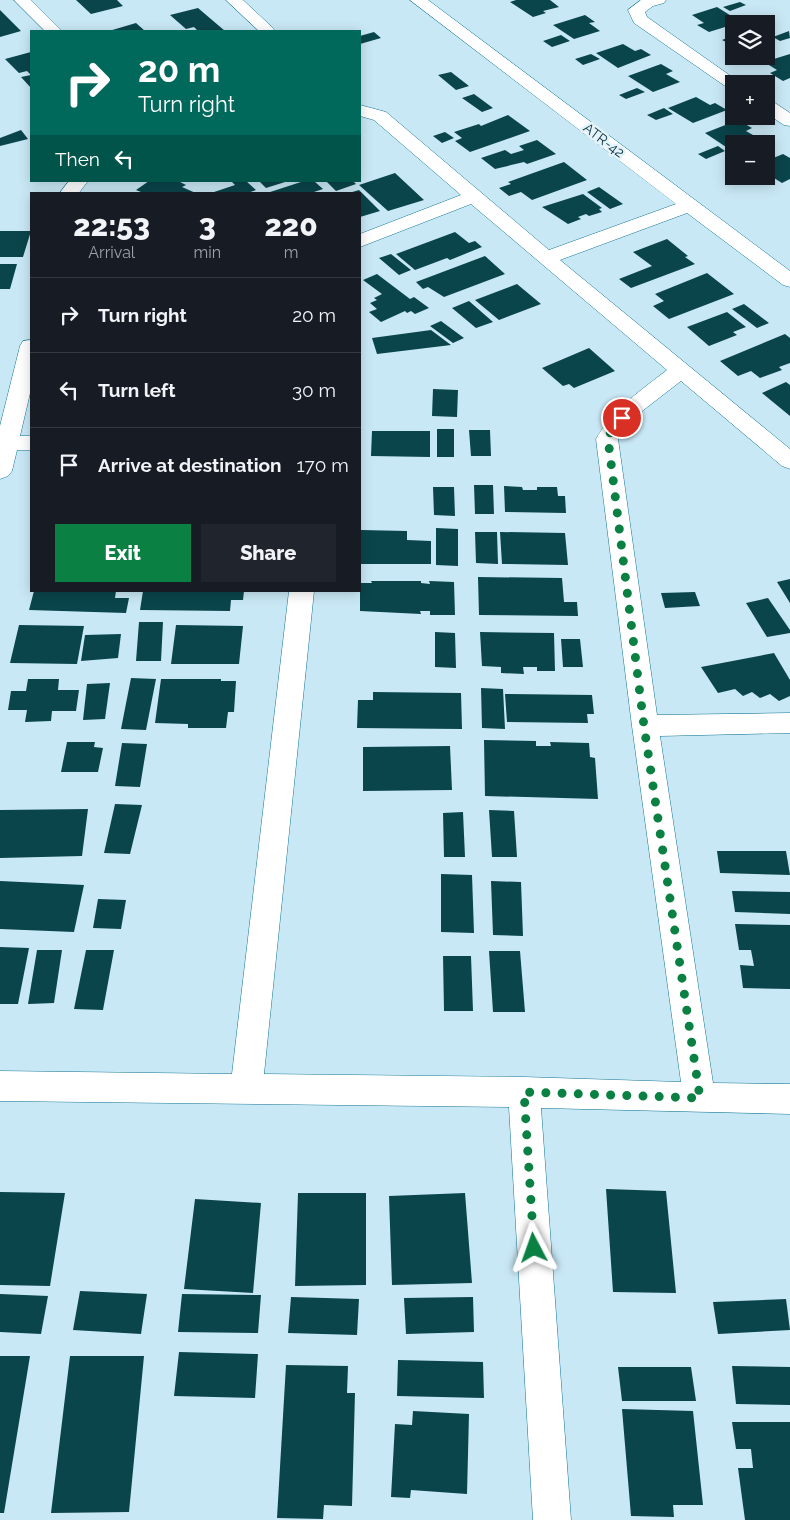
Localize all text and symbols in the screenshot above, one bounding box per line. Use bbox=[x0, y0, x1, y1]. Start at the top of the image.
map controls bbox=[725, 15, 775, 185]
button: layers bbox=[725, 15, 775, 65]
text: 20 m bbox=[138, 49, 220, 90]
icon: right bbox=[55, 50, 120, 115]
button: + bbox=[725, 75, 775, 125]
text: Turn right bbox=[138, 91, 235, 117]
street label: ATR-42 bbox=[580, 119, 628, 161]
button: − bbox=[725, 135, 775, 185]
icon: left bbox=[110, 145, 138, 173]
text: Then bbox=[55, 148, 100, 170]
text: 22:53 bbox=[73, 208, 150, 243]
text: 3 bbox=[199, 208, 216, 243]
text: 220 bbox=[264, 208, 318, 243]
text: Arrival bbox=[88, 243, 135, 262]
text: min bbox=[194, 243, 221, 262]
text: m bbox=[284, 243, 298, 262]
icon: right bbox=[55, 301, 83, 329]
text: Turn right bbox=[98, 304, 187, 326]
text: 20 m bbox=[292, 304, 336, 326]
icon: left bbox=[55, 376, 83, 404]
text: Turn left bbox=[98, 379, 175, 401]
text: 30 m bbox=[292, 379, 336, 401]
pin bbox=[601, 397, 643, 439]
icon: arrive bbox=[608, 404, 636, 432]
icon: arrive bbox=[55, 451, 83, 479]
text: Arrive at destination bbox=[98, 454, 282, 476]
text: 170 m bbox=[297, 454, 349, 476]
button: Exit bbox=[55, 524, 191, 582]
button: Share bbox=[201, 524, 336, 582]
position arrow bbox=[507, 1221, 559, 1273]

